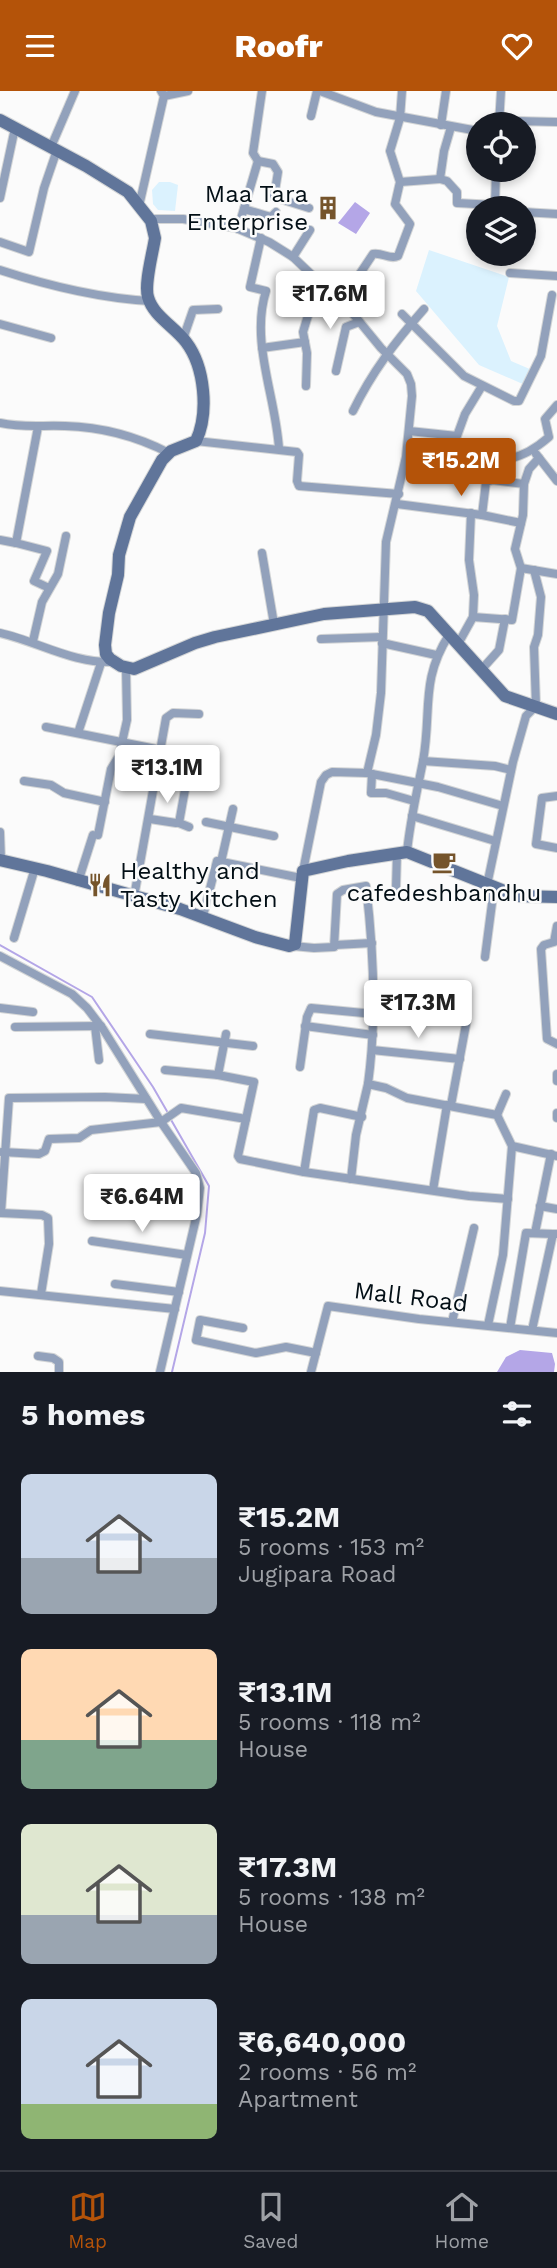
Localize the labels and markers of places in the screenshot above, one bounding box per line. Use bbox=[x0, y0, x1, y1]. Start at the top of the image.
place label: Maa Tara Enterprise bbox=[187, 180, 308, 236]
building icon: Maa Tara Enterprise bbox=[314, 194, 342, 222]
pin: ₹17.6M bbox=[273, 271, 387, 331]
pin: ₹15.2M bbox=[404, 439, 518, 498]
pin: ₹13.1M bbox=[110, 745, 224, 805]
cafe icon: cafedeshbandhu bbox=[430, 848, 458, 876]
place label: Healthy and Tasty Kitchen bbox=[120, 857, 278, 913]
restaurant icon: Healthy and Tasty Kitchen bbox=[86, 871, 114, 899]
place label: cafedeshbandhu bbox=[347, 879, 541, 907]
pin: ₹17.3M bbox=[361, 981, 475, 1040]
pin: ₹6.64M bbox=[85, 1175, 199, 1234]

